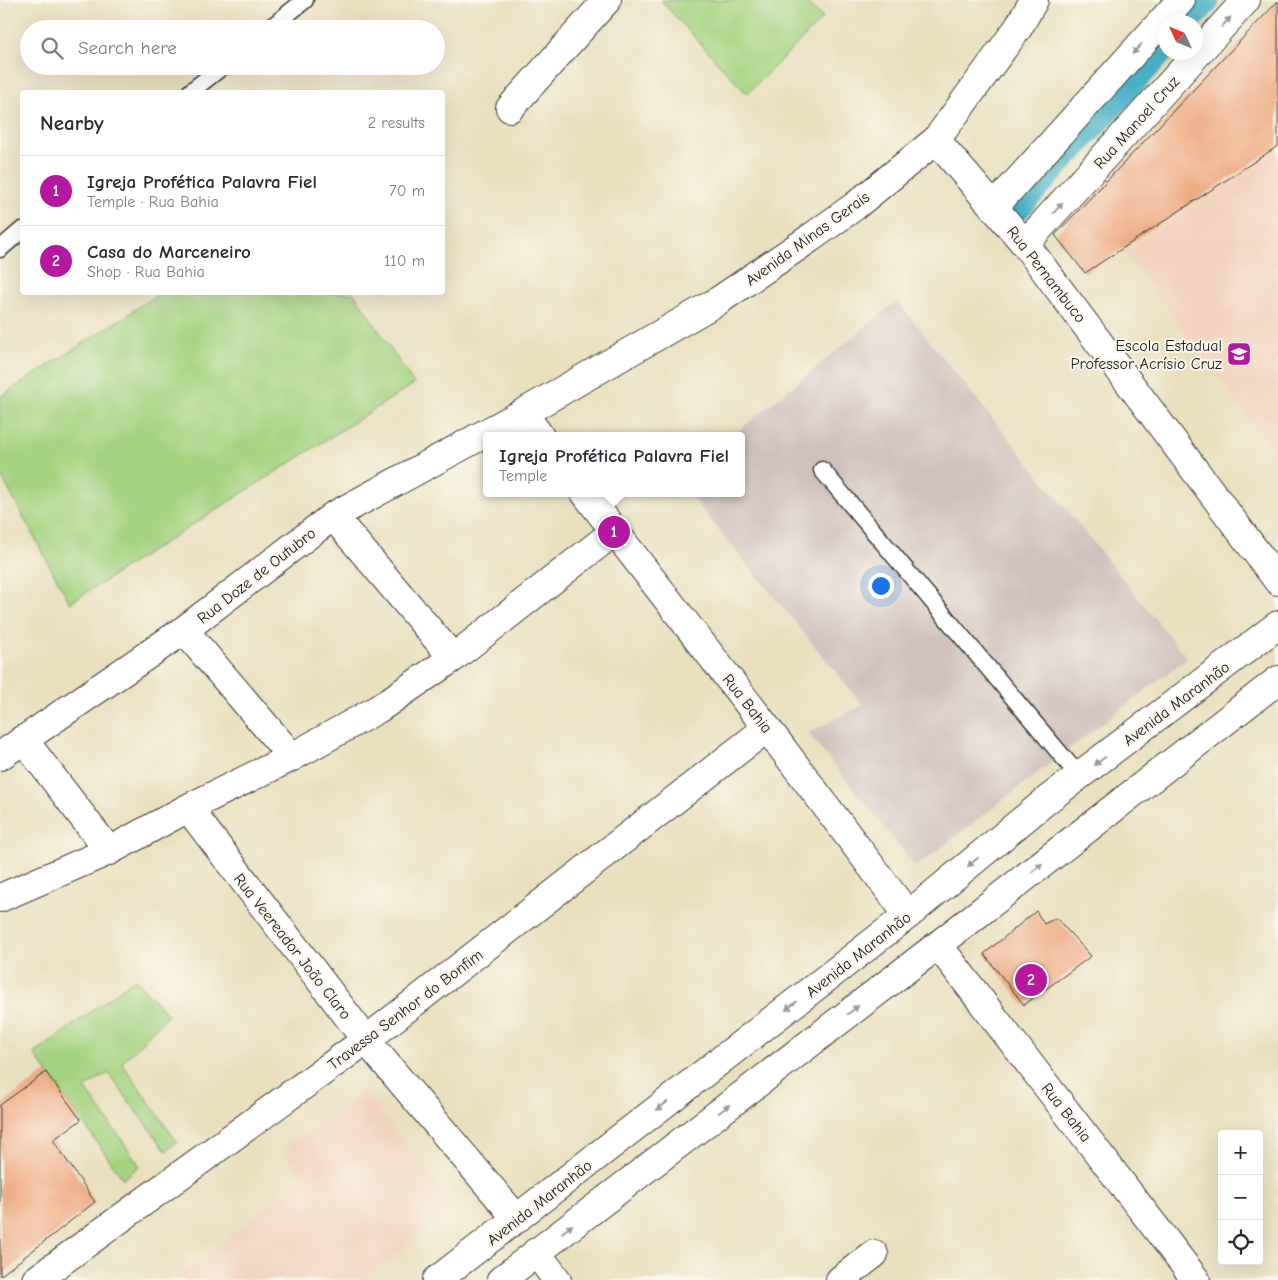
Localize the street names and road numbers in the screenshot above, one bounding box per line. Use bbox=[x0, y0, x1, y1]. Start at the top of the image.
street label: Rua Manoel Cruz bbox=[1090, 73, 1183, 173]
street label: Avenida Minas Gerais bbox=[742, 188, 873, 290]
street label: Rua Pernambuco bbox=[1003, 223, 1089, 326]
street label: Rua Doze de Outubro bbox=[194, 524, 319, 628]
street label: Avenida Maranhão bbox=[1120, 658, 1233, 750]
street label: Rua Bahia bbox=[719, 671, 776, 737]
street label: Rua Veereador João Claro bbox=[230, 870, 355, 1023]
street label: Avenida Maranhão bbox=[803, 908, 915, 1001]
street label: Travessa Senhor do Bonfim bbox=[325, 946, 487, 1074]
street label: Rua Bahia bbox=[1038, 1080, 1095, 1146]
street label: Avenida Maranhão bbox=[484, 1156, 596, 1249]

